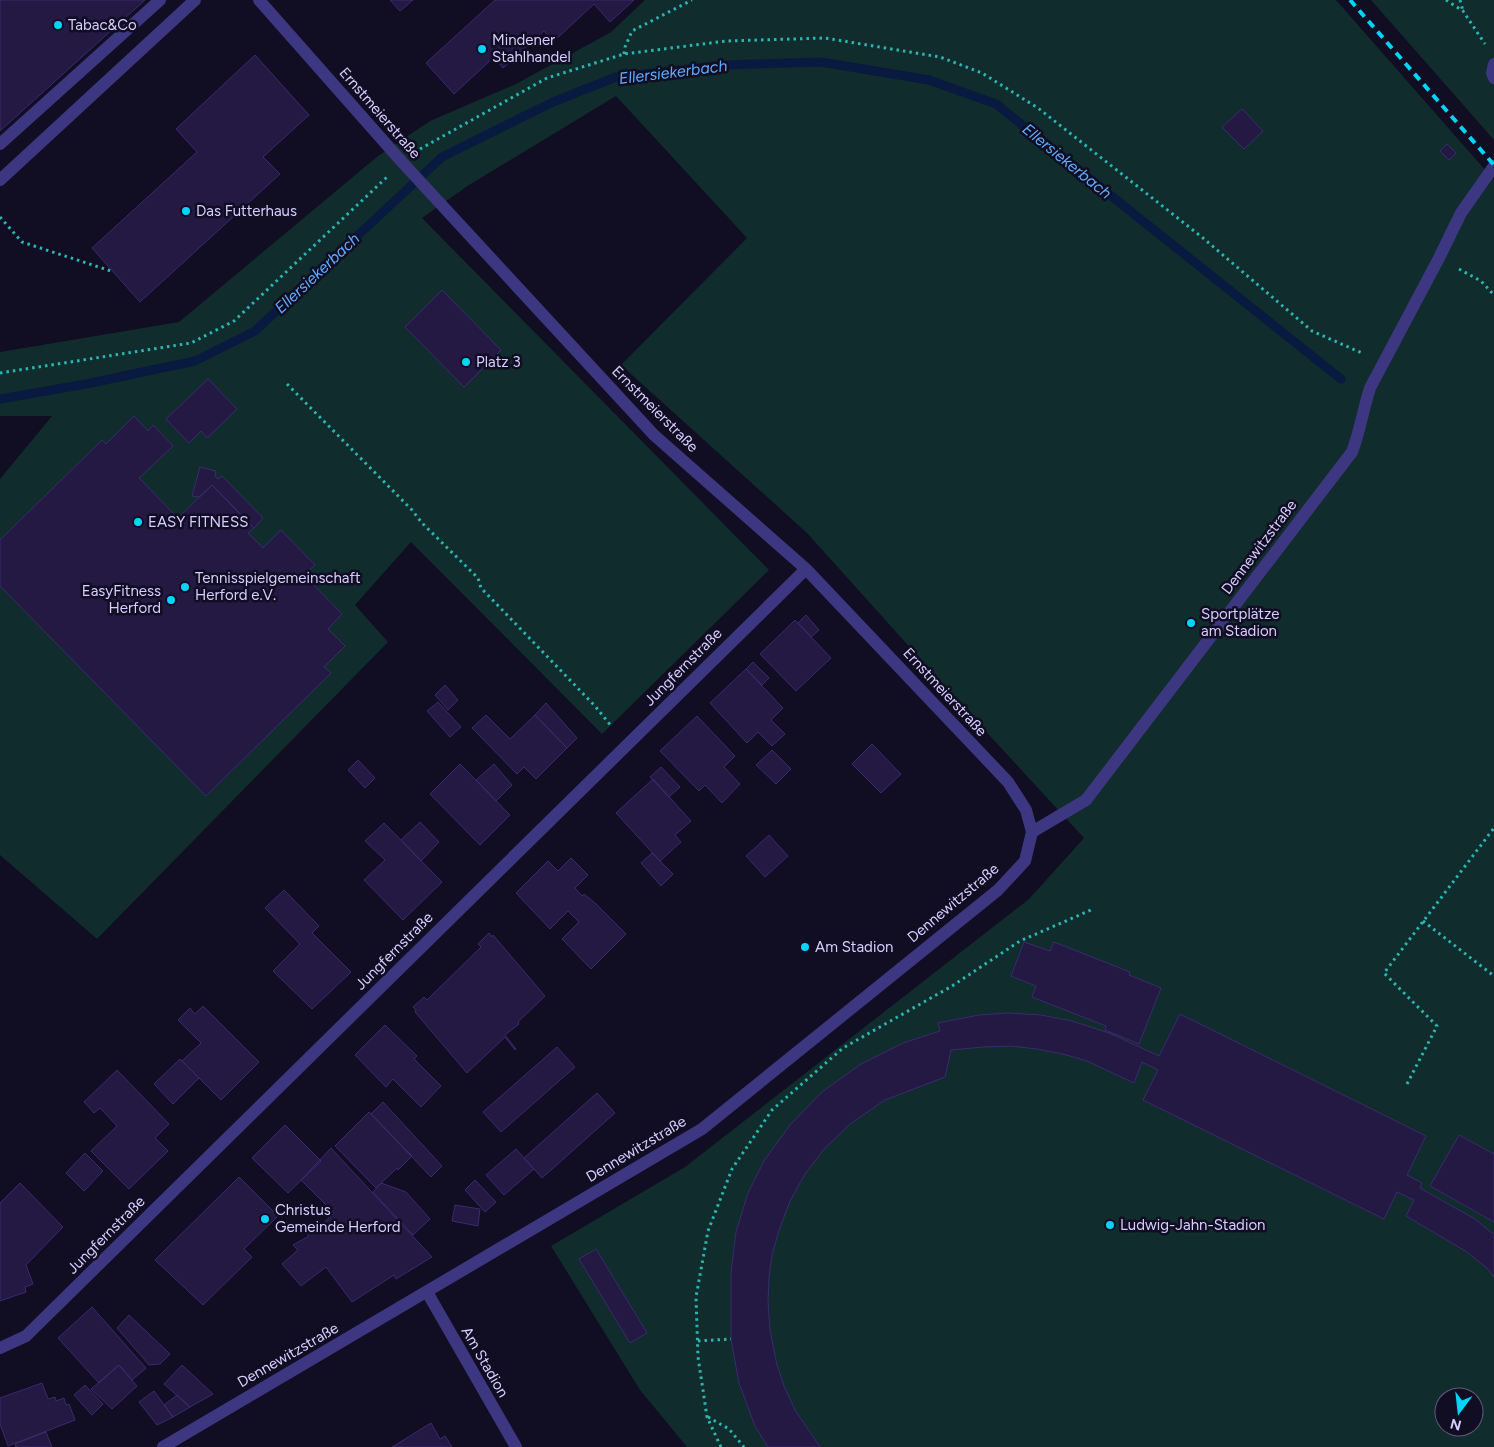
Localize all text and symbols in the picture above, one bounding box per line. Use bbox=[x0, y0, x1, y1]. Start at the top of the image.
place label: Tabac&Co bbox=[68, 16, 137, 34]
marker: Tabac&Co bbox=[52, 19, 64, 31]
place label: Mindener Stahlhandel bbox=[492, 31, 571, 66]
marker: Mindener Stahlhandel bbox=[476, 43, 488, 55]
water label: Ellersiekerbach bbox=[618, 56, 728, 88]
street label: Ernstmeierstraße bbox=[336, 64, 424, 162]
water label: Ellersiekerbach bbox=[1019, 119, 1115, 203]
place label: Das Futterhaus bbox=[196, 202, 297, 220]
marker: Das Futterhaus bbox=[180, 205, 192, 217]
water label: Ellersiekerbach bbox=[271, 229, 363, 317]
place label: Platz 3 bbox=[476, 353, 521, 371]
marker: Platz 3 bbox=[460, 356, 472, 368]
street label: Ernstmeierstraße bbox=[608, 362, 702, 456]
street label: Dennewitzstraße bbox=[1218, 496, 1300, 598]
place label: EASY FITNESS bbox=[148, 513, 248, 531]
marker: EASY FITNESS bbox=[132, 516, 144, 528]
place label: Tennisspielgemeinschaft Herford e.V. bbox=[195, 569, 361, 604]
marker: Tennisspielgemeinschaft Herford e.V. bbox=[179, 581, 191, 593]
place label: EasyFitness Herford bbox=[82, 582, 161, 617]
marker: EasyFitness Herford bbox=[165, 594, 177, 606]
place label: Sportplätze am Stadion bbox=[1201, 605, 1280, 640]
marker: Sportplätze am Stadion bbox=[1185, 617, 1197, 629]
street label: Jungfernstraße bbox=[640, 624, 726, 710]
street label: Ernstmeierstraße bbox=[899, 644, 991, 740]
street label: Dennewitzstraße bbox=[904, 860, 1002, 946]
street label: Jungfernstraße bbox=[351, 908, 437, 994]
place label: Am Stadion bbox=[815, 938, 893, 956]
marker: Am Stadion bbox=[799, 941, 811, 953]
street label: Dennewitzstraße bbox=[583, 1112, 689, 1186]
street label: Jungfernstraße bbox=[63, 1192, 149, 1278]
place label: Christus Gemeinde Herford bbox=[275, 1201, 401, 1236]
marker: Christus Gemeinde Herford bbox=[259, 1213, 271, 1225]
place label: Ludwig-Jahn-Stadion bbox=[1120, 1216, 1265, 1234]
marker: Ludwig-Jahn-Stadion bbox=[1104, 1219, 1116, 1231]
street label: Dennewitzstraße bbox=[234, 1319, 342, 1391]
street label: Am Stadion bbox=[458, 1324, 512, 1400]
north arrow bbox=[1434, 1387, 1484, 1437]
text: N bbox=[1448, 1414, 1463, 1434]

